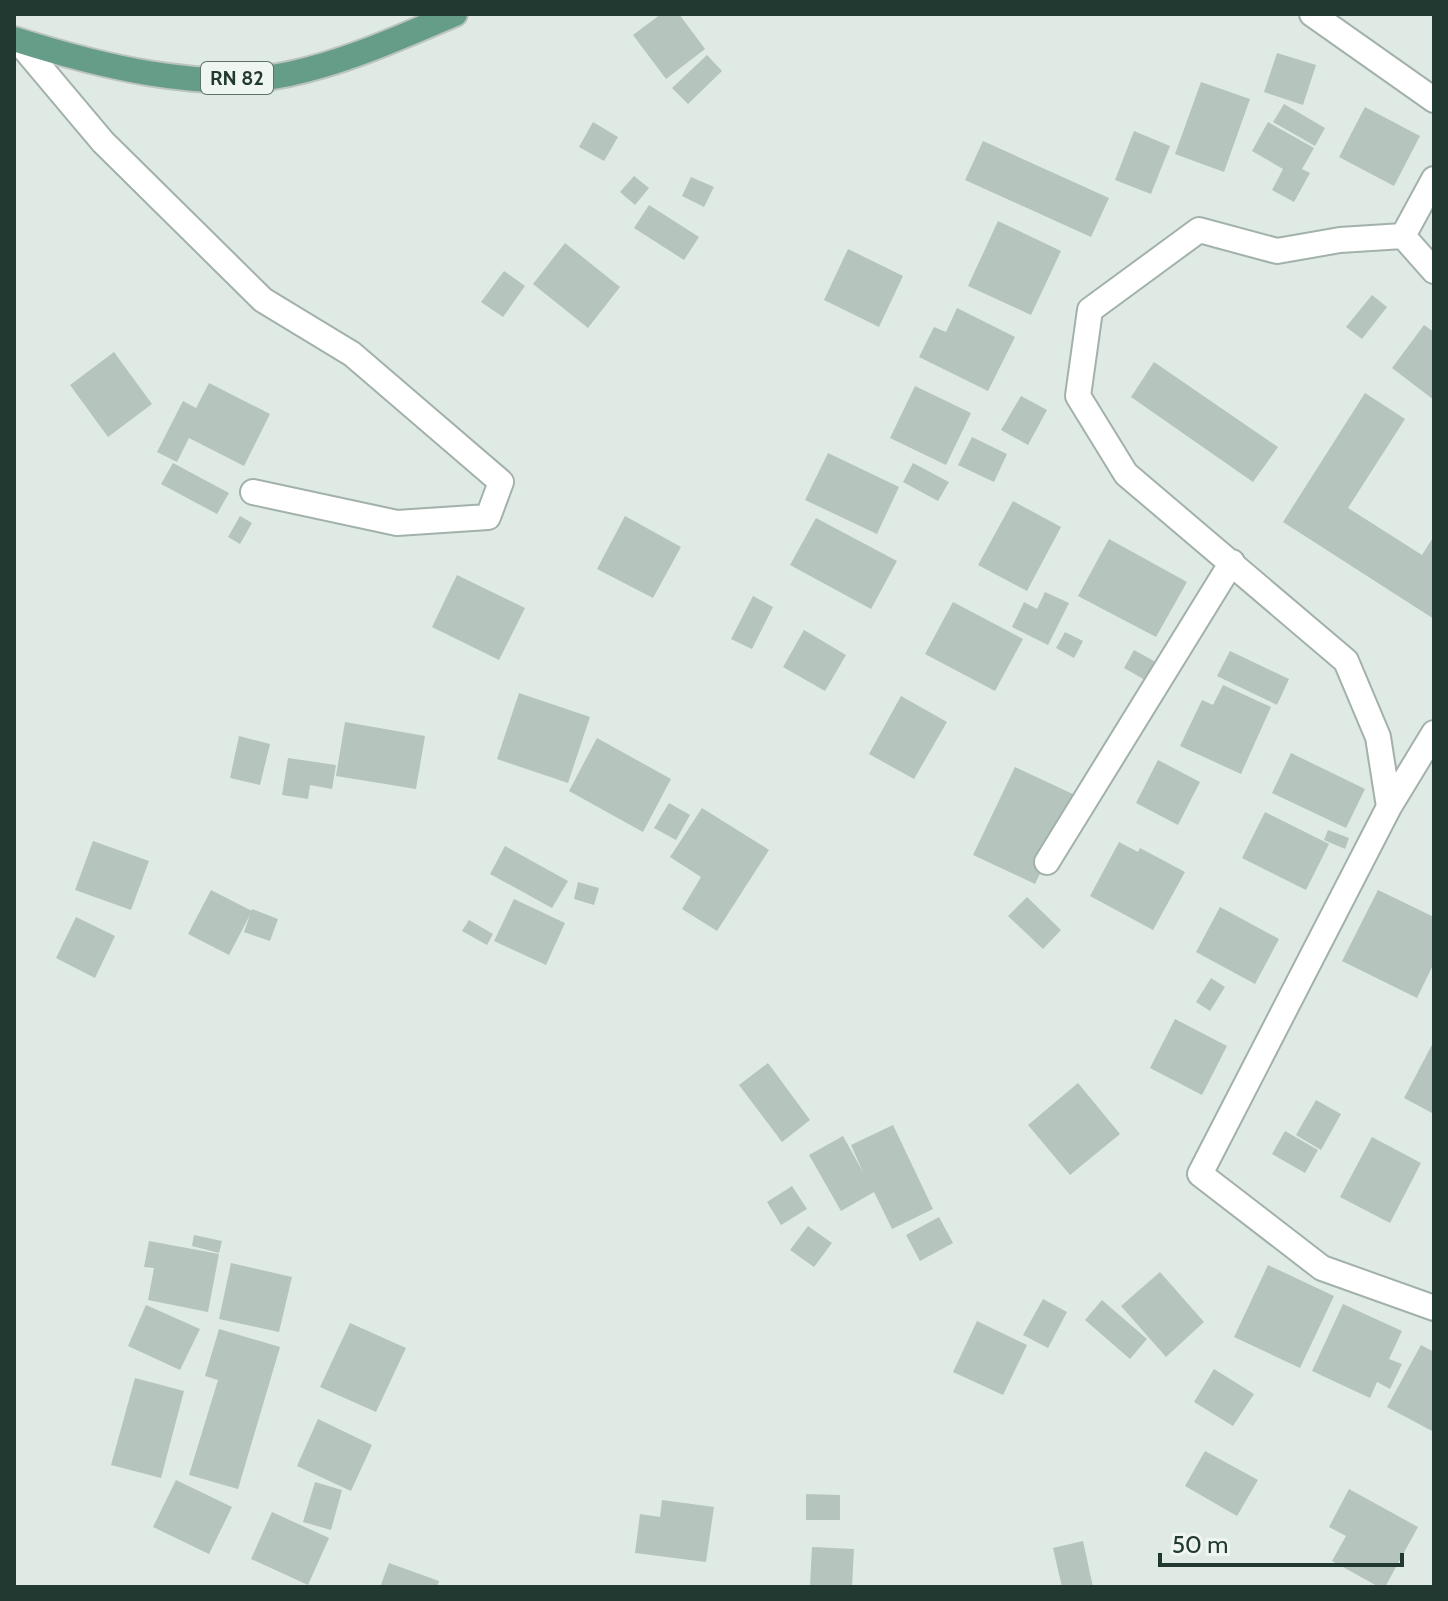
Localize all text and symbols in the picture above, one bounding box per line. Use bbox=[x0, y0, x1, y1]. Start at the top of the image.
road number: RN 82 bbox=[201, 62, 273, 94]
scale bar bbox=[1160, 1517, 1402, 1567]
text: 50 m bbox=[1172, 1530, 1228, 1559]

